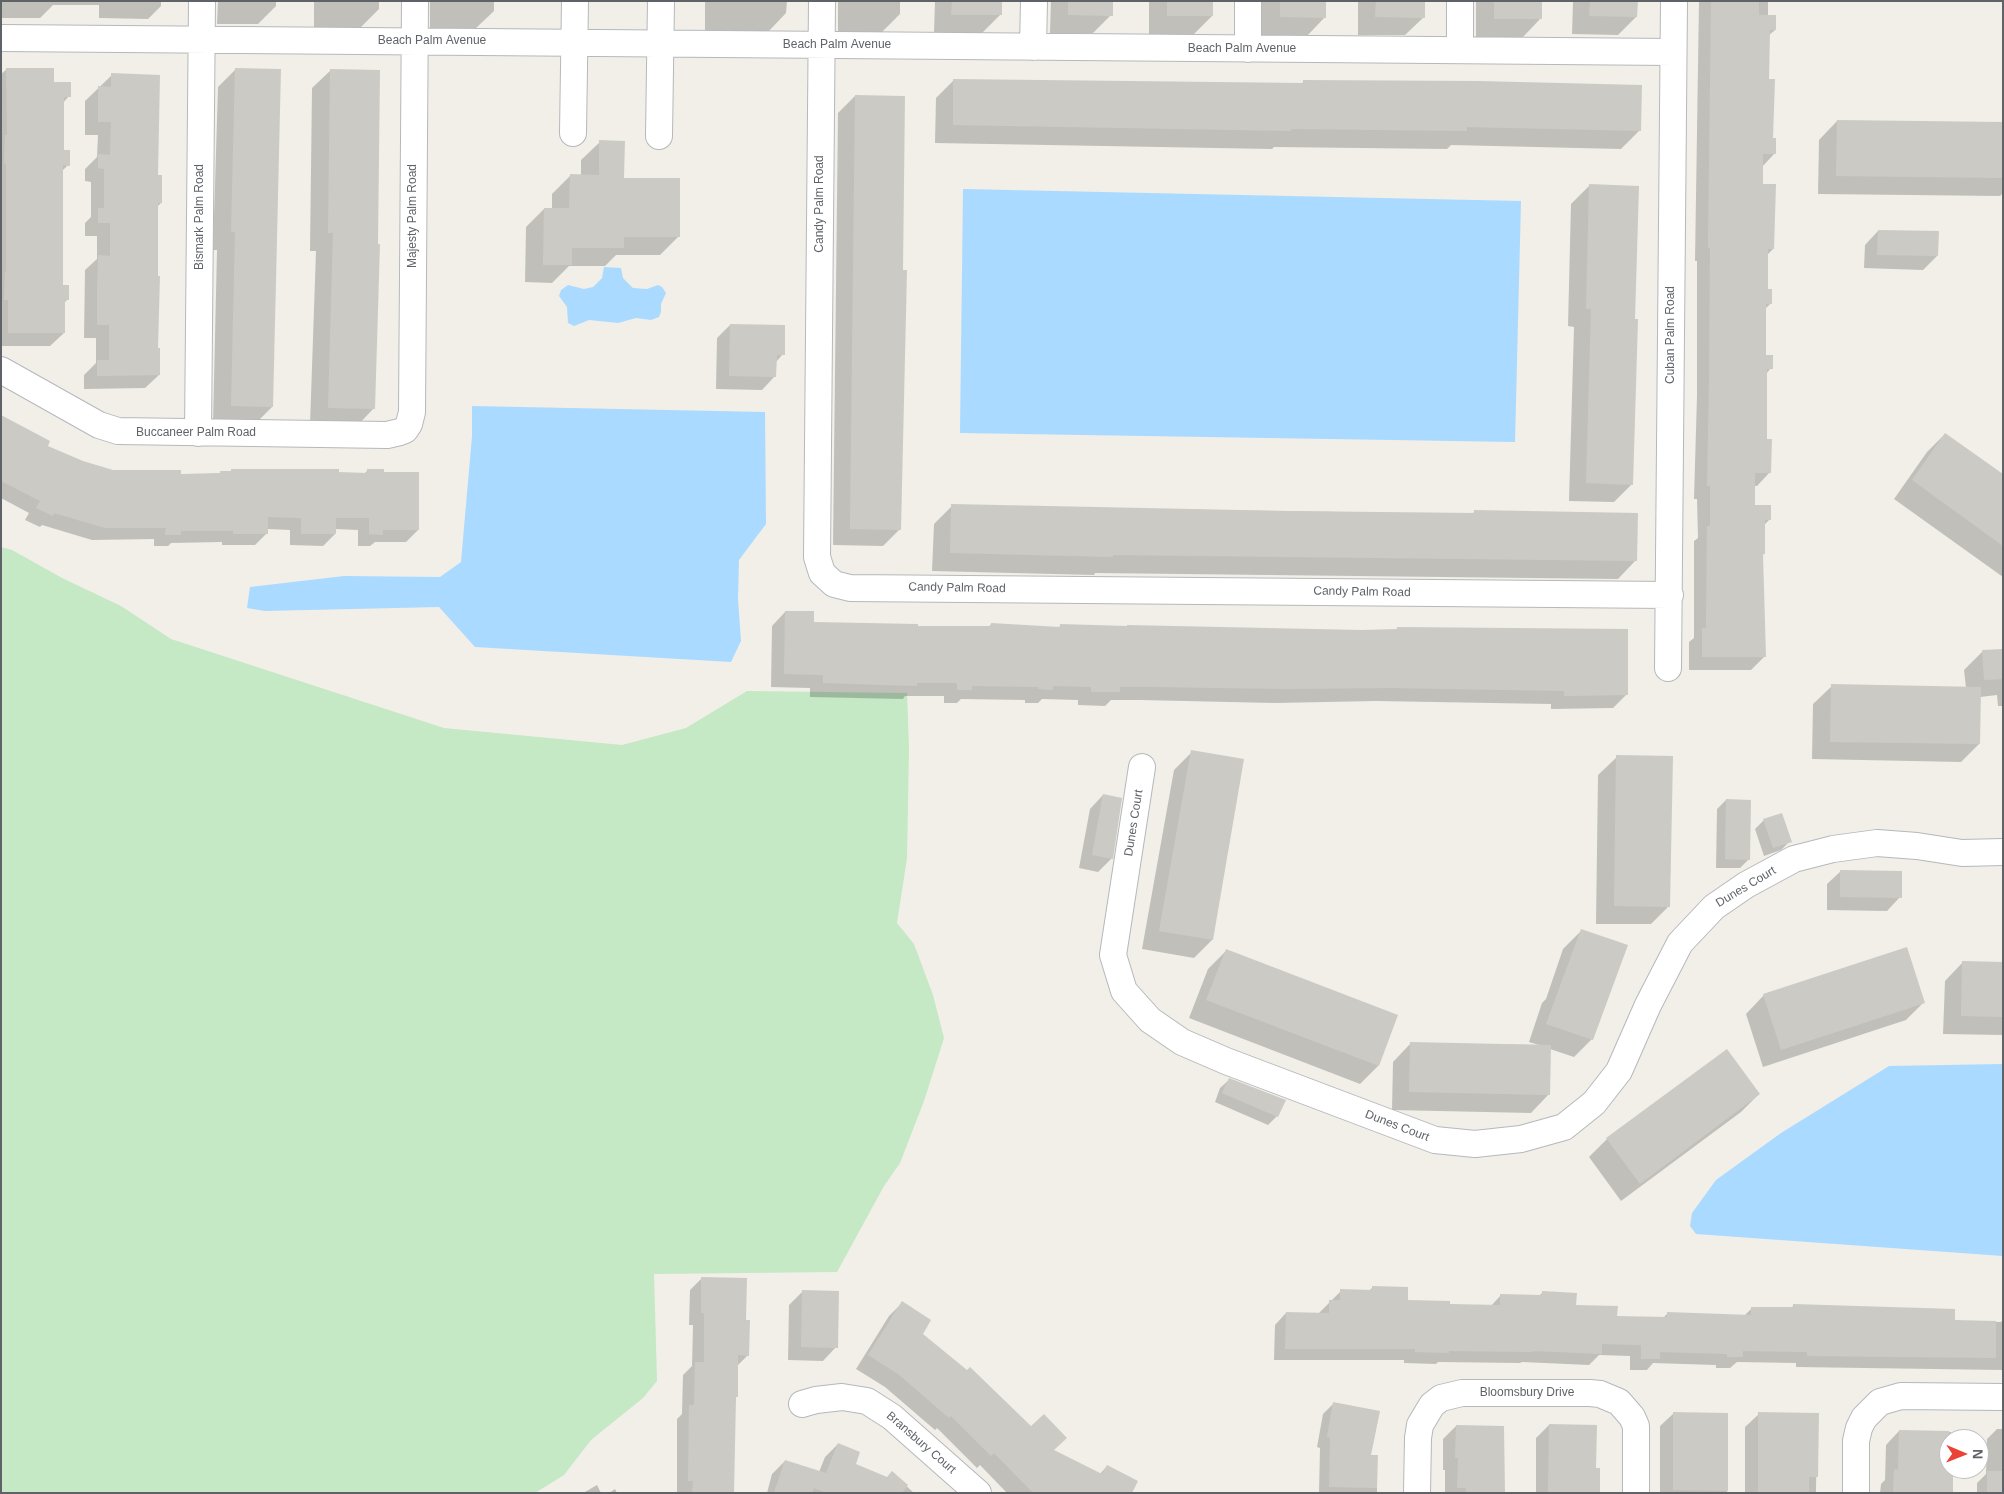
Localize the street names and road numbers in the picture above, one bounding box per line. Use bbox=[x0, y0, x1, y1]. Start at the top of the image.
street label: Beach Palm Avenue bbox=[378, 34, 486, 48]
street label: Beach Palm Avenue bbox=[783, 38, 891, 52]
street label: Beach Palm Avenue bbox=[1188, 42, 1296, 56]
street label: Candy Palm Road bbox=[813, 155, 827, 253]
street label: Bismark Palm Road bbox=[193, 164, 207, 270]
street label: Majesty Palm Road bbox=[406, 164, 420, 268]
street label: Cuban Palm Road bbox=[1664, 286, 1678, 384]
street label: Buccaneer Palm Road bbox=[136, 426, 256, 440]
street label: Candy Palm Road bbox=[908, 580, 1006, 596]
street label: Candy Palm Road bbox=[1313, 584, 1411, 600]
street label: Dunes Court bbox=[1122, 789, 1146, 857]
street label: Dunes Court bbox=[1713, 863, 1779, 911]
street label: Dunes Court bbox=[1363, 1107, 1431, 1145]
street label: Bloomsbury Drive bbox=[1480, 1386, 1574, 1400]
street label: Bransbury Court bbox=[883, 1409, 959, 1477]

